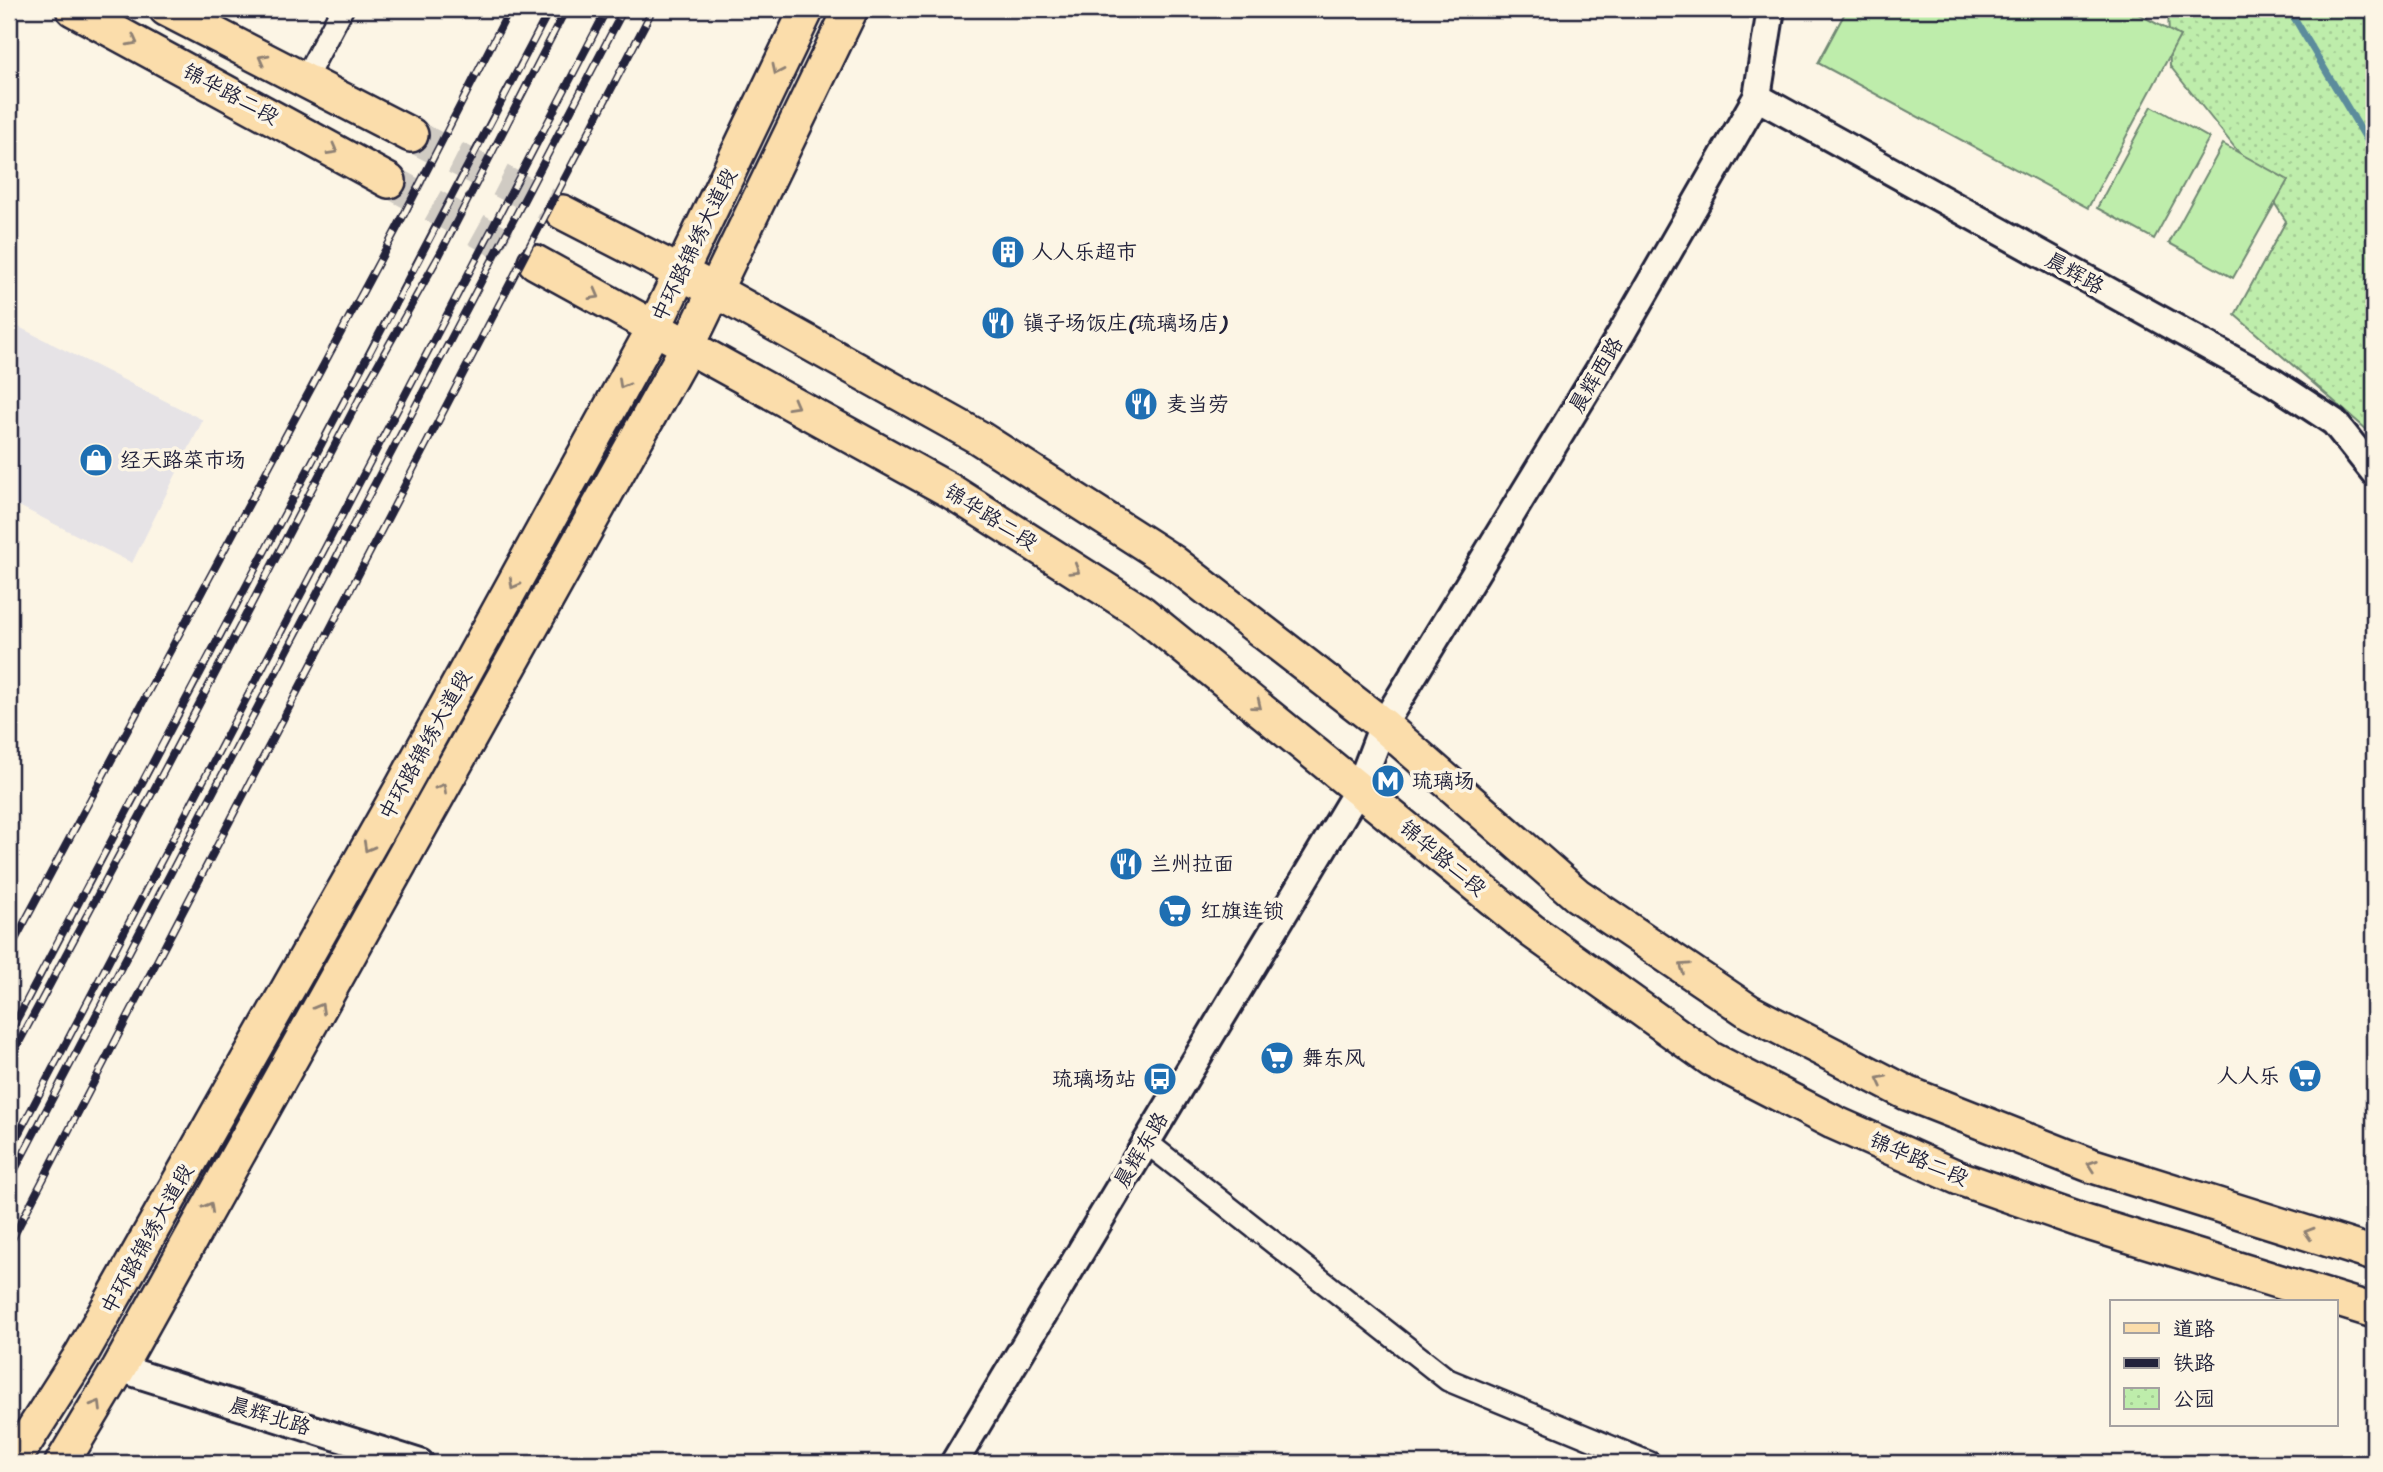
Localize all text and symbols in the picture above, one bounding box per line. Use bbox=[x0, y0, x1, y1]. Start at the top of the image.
one-way arrow bbox=[126, 33, 138, 46]
street label: 锦华路二段 bbox=[176, 53, 286, 135]
one-way arrow bbox=[258, 54, 270, 68]
one-way arrow bbox=[772, 63, 786, 75]
one-way arrow bbox=[326, 142, 338, 155]
street label: 中环路锦绣大道段 bbox=[640, 161, 748, 329]
building icon: 人人乐超市 bbox=[989, 233, 1027, 271]
place label: 人人乐超市 bbox=[1032, 233, 1137, 271]
street label: 晨辉路 bbox=[2038, 241, 2112, 305]
one-way arrow bbox=[588, 287, 600, 300]
restaurant icon: 镇子场饭庄(琉璃场店) bbox=[979, 304, 1017, 342]
place label: 镇子场饭庄(琉璃场店) bbox=[1023, 304, 1228, 342]
street label: 晨辉西路 bbox=[1558, 329, 1634, 421]
one-way arrow bbox=[618, 377, 631, 390]
restaurant icon: 麦当劳 bbox=[1122, 385, 1160, 423]
place label: 麦当劳 bbox=[1166, 385, 1229, 423]
one-way arrow bbox=[787, 397, 800, 410]
shop icon: 经天路菜市场 bbox=[77, 441, 115, 479]
place label: 经天路菜市场 bbox=[120, 441, 246, 479]
street label: 锦华路二段 bbox=[936, 473, 1046, 561]
one-way arrow bbox=[1067, 561, 1080, 574]
one-way arrow bbox=[508, 577, 522, 589]
street label: 中环路锦绣大道段 bbox=[368, 662, 482, 828]
one-way arrow bbox=[1249, 697, 1261, 710]
metro station icon: 琉璃场 bbox=[1369, 762, 1407, 800]
place label: 琉璃场 bbox=[1412, 762, 1475, 800]
one-way arrow bbox=[434, 783, 447, 795]
street label: 锦华路二段 bbox=[1391, 810, 1495, 906]
one-way arrow bbox=[363, 840, 376, 853]
restaurant icon: 兰州拉面 bbox=[1107, 845, 1145, 883]
place label: 兰州拉面 bbox=[1150, 845, 1234, 883]
supermarket icon: 红旗连锁 bbox=[1156, 892, 1194, 930]
place label: 红旗连锁 bbox=[1200, 892, 1284, 930]
one-way arrow bbox=[1679, 963, 1692, 975]
one-way arrow bbox=[312, 1003, 325, 1015]
supermarket icon: 舞东风 bbox=[1258, 1039, 1296, 1077]
place label: 舞东风 bbox=[1302, 1039, 1365, 1077]
place label: 人人乐 bbox=[2217, 1057, 2280, 1095]
supermarket icon: 人人乐 bbox=[2286, 1057, 2324, 1095]
place label: 琉璃场站 bbox=[1052, 1060, 1136, 1098]
bus stop icon: 琉璃场站 bbox=[1141, 1060, 1179, 1098]
one-way arrow bbox=[1876, 1075, 1888, 1088]
street label: 晨辉东路 bbox=[1103, 1104, 1179, 1196]
street label: 锦华路二段 bbox=[1863, 1121, 1975, 1197]
street label: 中环路锦绣大道段 bbox=[90, 1156, 204, 1322]
one-way arrow bbox=[2087, 1159, 2099, 1173]
one-way arrow bbox=[201, 1202, 214, 1214]
one-way arrow bbox=[2303, 1227, 2315, 1242]
legend bbox=[2110, 1300, 2338, 1426]
text: 道路 bbox=[2173, 1310, 2215, 1348]
text: 铁路 bbox=[2173, 1344, 2215, 1382]
text: 公园 bbox=[2173, 1380, 2215, 1418]
street label: 晨辉北路 bbox=[224, 1386, 316, 1446]
one-way arrow bbox=[89, 1399, 102, 1412]

